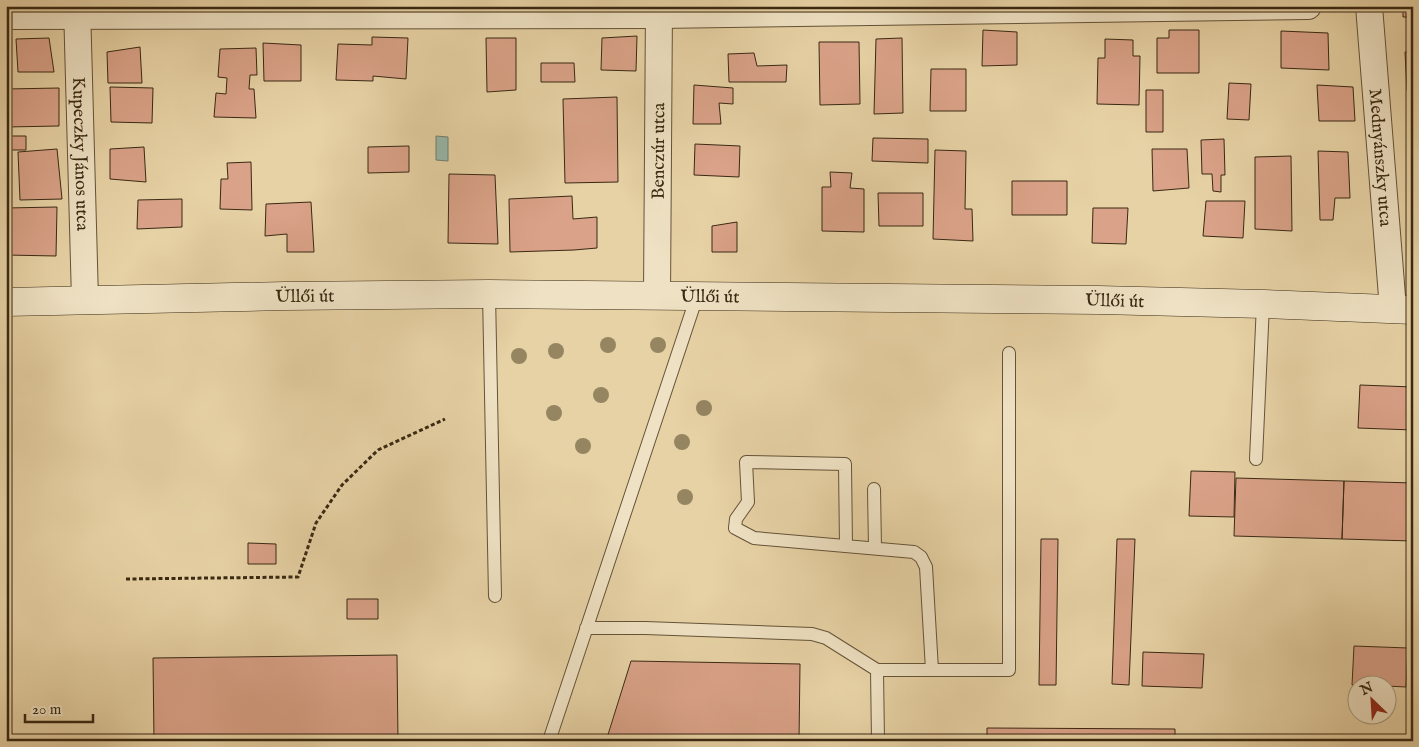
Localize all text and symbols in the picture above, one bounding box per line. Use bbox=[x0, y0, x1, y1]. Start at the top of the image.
street label: Kupeczky János utca bbox=[66, 77, 93, 232]
street label: Mednyánszky utca bbox=[1363, 88, 1396, 228]
street label: Benczúr utca bbox=[648, 102, 671, 199]
street label: Üllői út bbox=[275, 285, 335, 309]
street label: Üllői út bbox=[680, 285, 740, 309]
street label: Üllői út bbox=[1085, 289, 1145, 314]
north arrow bbox=[1346, 674, 1396, 724]
text: N bbox=[1357, 678, 1376, 700]
scale bar bbox=[25, 692, 92, 724]
text: 20 m bbox=[32, 700, 62, 719]

